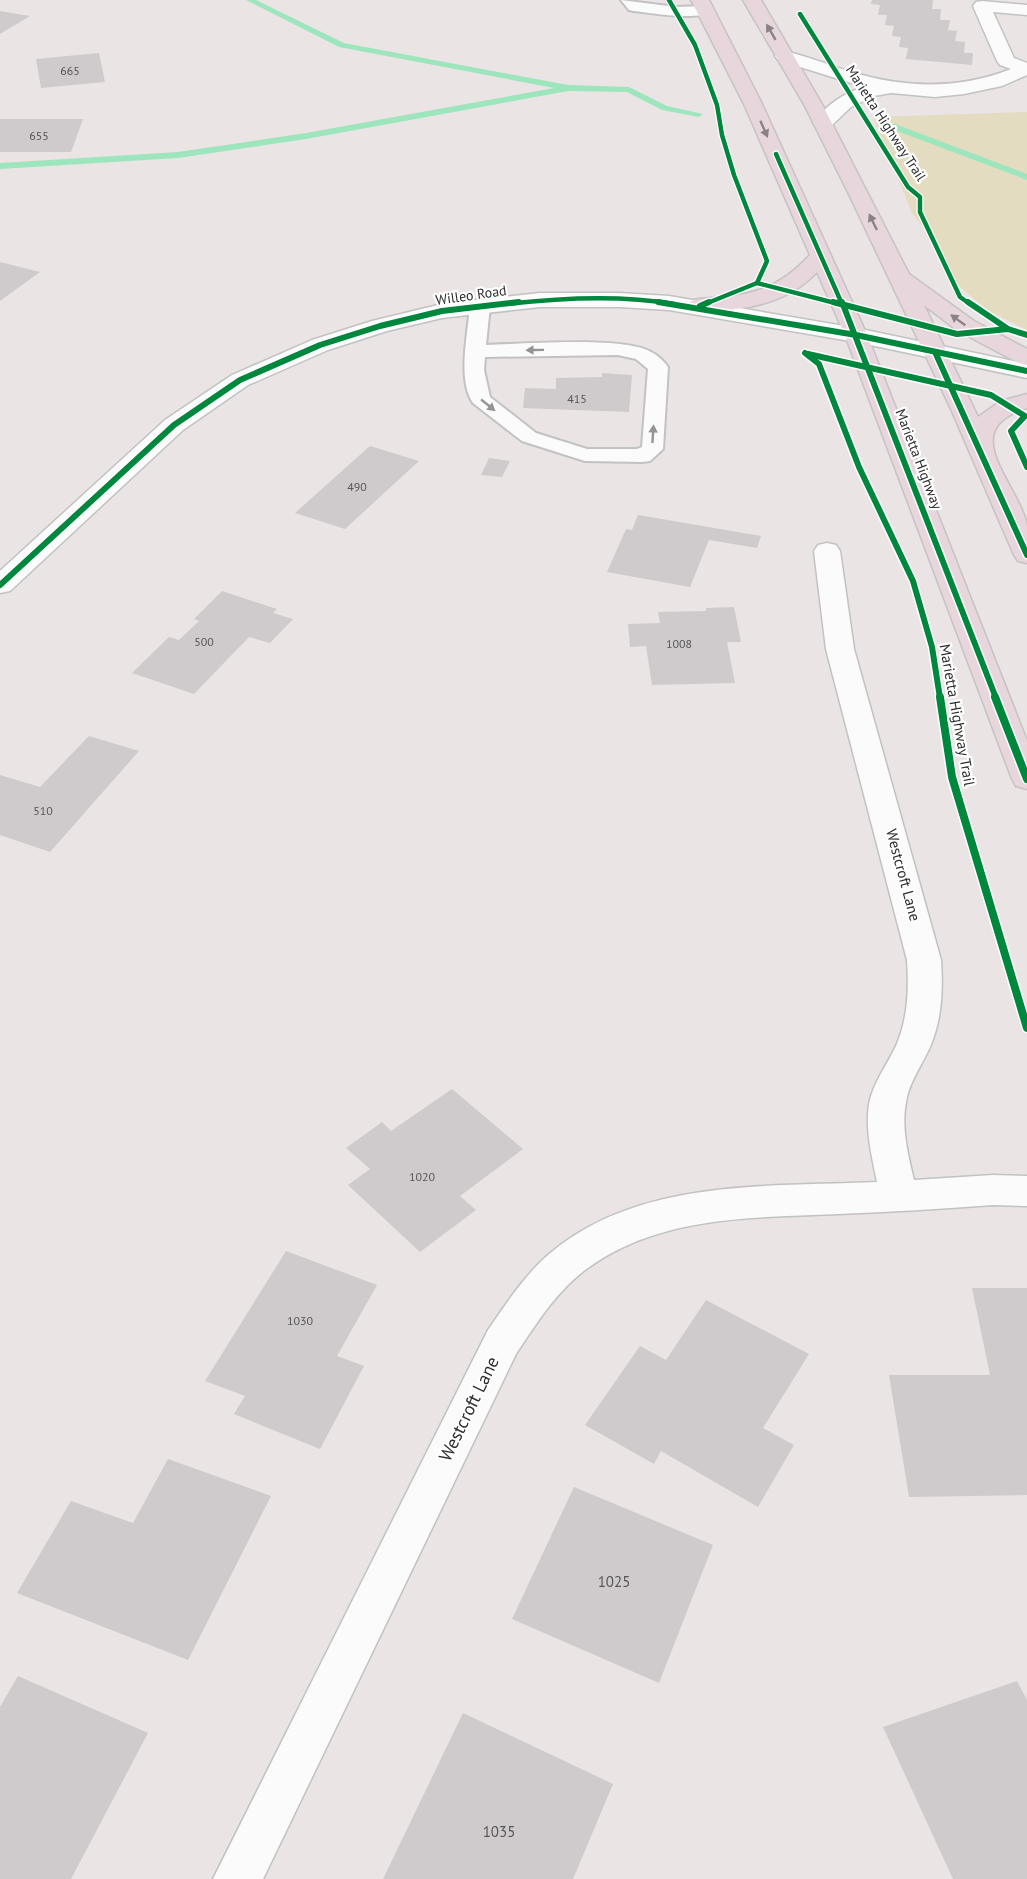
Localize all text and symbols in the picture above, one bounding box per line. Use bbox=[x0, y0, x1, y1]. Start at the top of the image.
one-way arrow bbox=[765, 24, 776, 40]
street label: Marietta Highway Trail bbox=[842, 62, 930, 184]
house number: 665 bbox=[60, 63, 80, 78]
one-way arrow bbox=[760, 120, 769, 137]
house number: 655 bbox=[29, 128, 49, 143]
one-way arrow bbox=[868, 214, 877, 231]
street label: Willeo Road bbox=[434, 281, 508, 309]
one-way arrow bbox=[950, 314, 966, 326]
one-way arrow bbox=[526, 345, 545, 355]
house number: 415 bbox=[567, 391, 587, 406]
one-way arrow bbox=[480, 398, 496, 411]
street label: Marietta Highway bbox=[892, 406, 947, 512]
one-way arrow bbox=[648, 425, 657, 444]
house number: 490 bbox=[347, 479, 367, 494]
house number: 500 bbox=[194, 634, 214, 649]
house number: 1008 bbox=[666, 636, 692, 651]
street label: Marietta Highway Trail bbox=[936, 642, 979, 788]
house number: 510 bbox=[33, 803, 53, 818]
street label: Westcroft Lane bbox=[882, 827, 925, 923]
house number: 1020 bbox=[409, 1169, 436, 1184]
house number: 1030 bbox=[287, 1313, 314, 1328]
street label: Westcroft Lane bbox=[433, 1353, 504, 1465]
house number: 1025 bbox=[598, 1572, 630, 1591]
house number: 1035 bbox=[483, 1822, 515, 1841]

